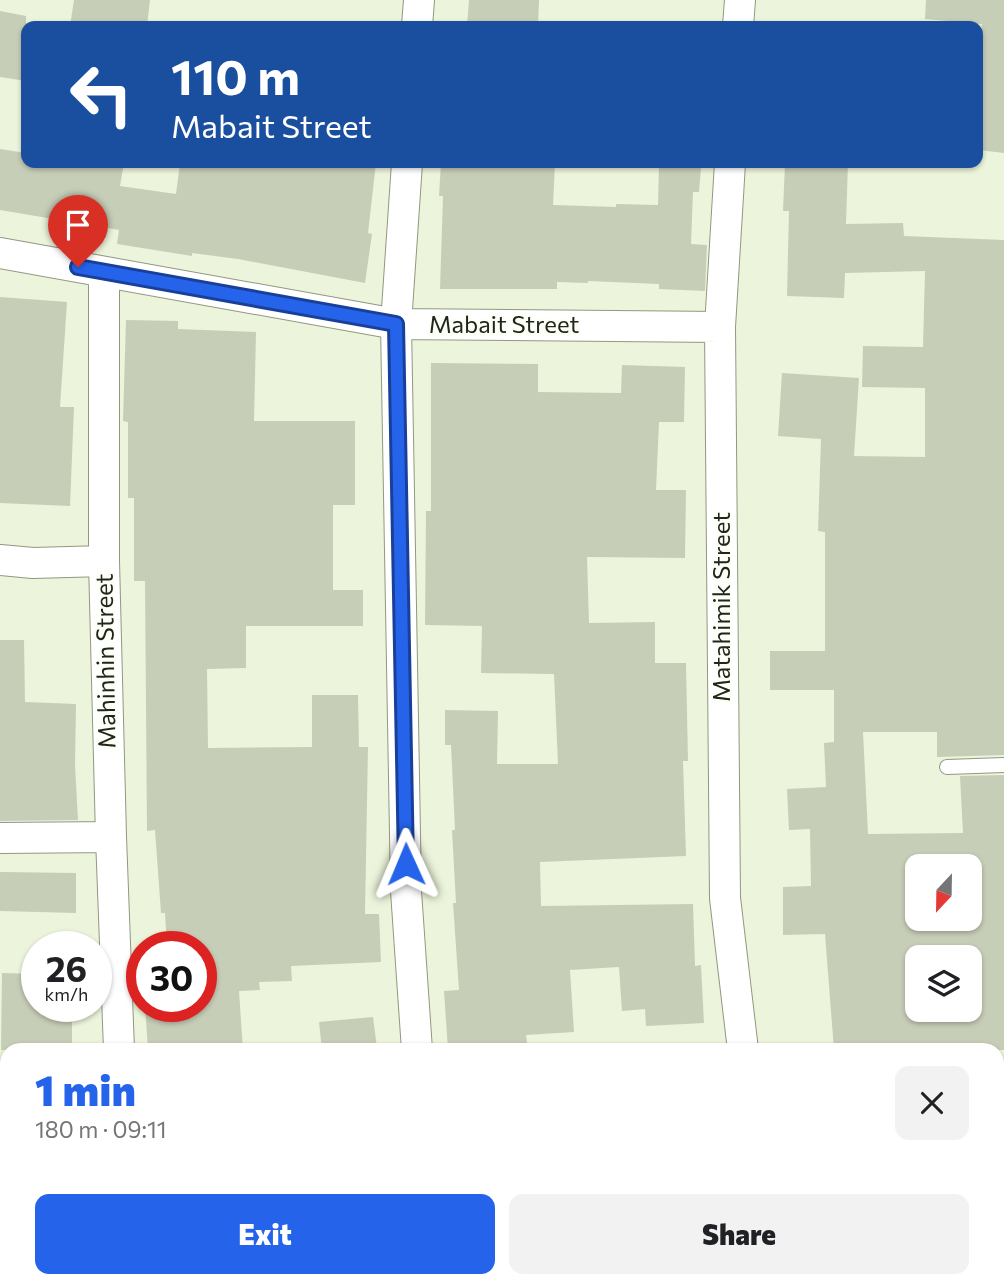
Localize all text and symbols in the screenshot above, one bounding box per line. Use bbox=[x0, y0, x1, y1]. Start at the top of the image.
text: 110 m bbox=[171, 45, 300, 105]
icon: left bbox=[56, 49, 147, 140]
text: Mabait Street bbox=[171, 105, 372, 145]
pin bbox=[48, 195, 108, 267]
icon: arrive bbox=[59, 206, 97, 244]
street label: Mabait Street bbox=[429, 309, 579, 338]
street label: Matahimik Street bbox=[706, 512, 735, 702]
street label: Mahinhin Street bbox=[88, 573, 121, 749]
position arrow bbox=[369, 827, 443, 901]
north arrow bbox=[905, 854, 982, 931]
map controls bbox=[905, 854, 982, 1022]
speed limit sign: 30 bbox=[126, 931, 217, 1022]
button: layers bbox=[905, 945, 982, 1022]
text: 26 bbox=[46, 946, 87, 989]
text: km/h bbox=[45, 983, 88, 1005]
text: 1 min bbox=[35, 1063, 136, 1115]
button: close bbox=[895, 1066, 969, 1140]
text: 180 m · 09:11 bbox=[35, 1115, 167, 1143]
button: Exit bbox=[35, 1194, 495, 1274]
button: Share bbox=[509, 1194, 969, 1274]

